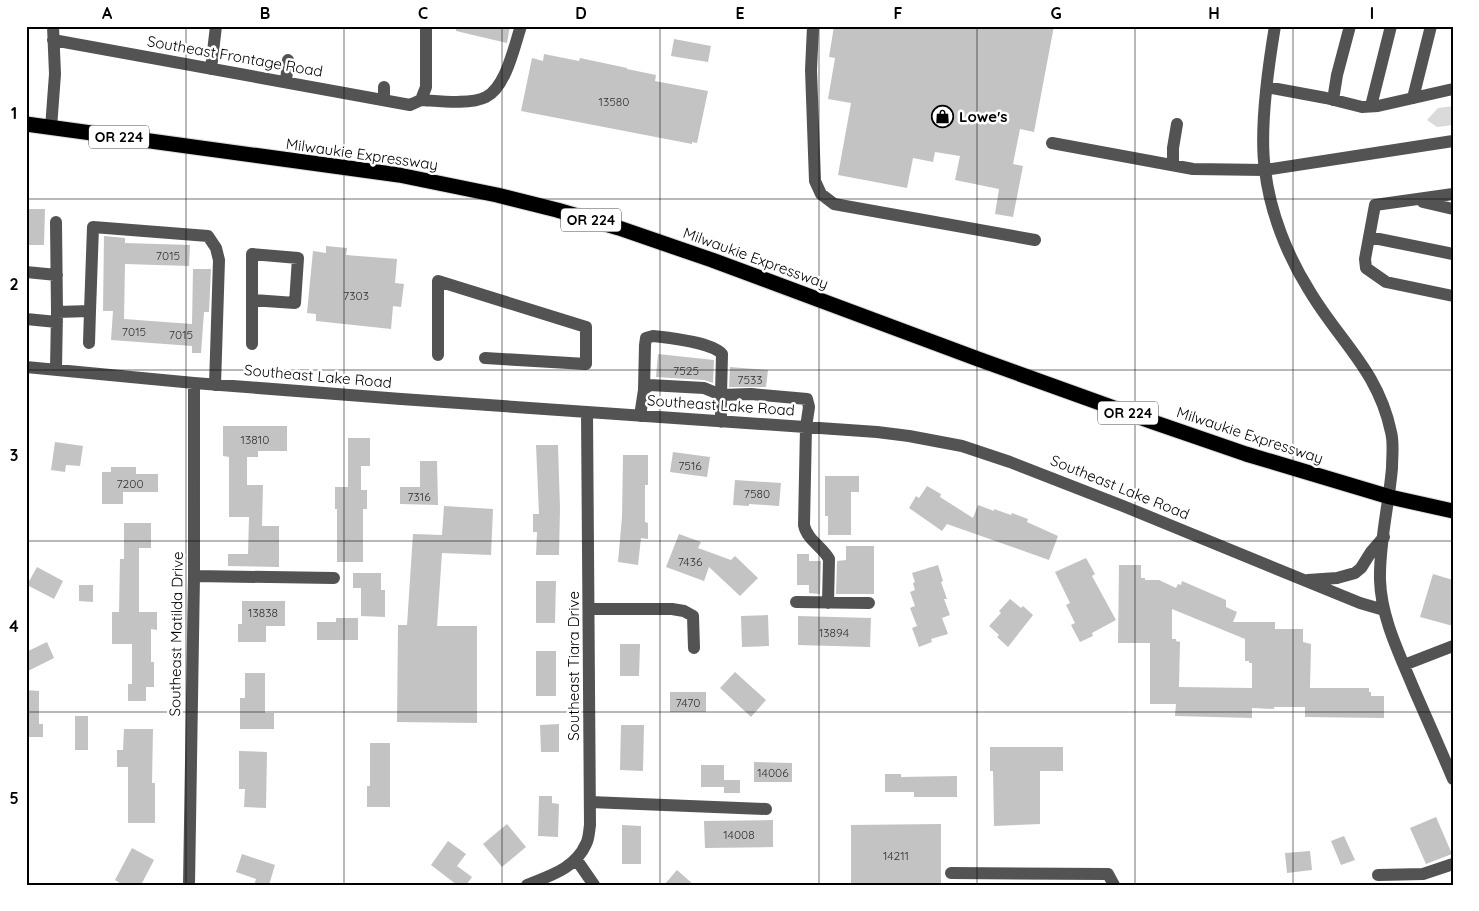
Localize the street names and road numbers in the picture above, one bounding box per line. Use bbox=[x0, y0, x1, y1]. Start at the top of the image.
street label: Southeast Frontage Road bbox=[146, 31, 324, 81]
road number: OR 224 bbox=[89, 125, 149, 148]
street label: Milwaukie Expressway bbox=[285, 134, 439, 174]
road number: OR 224 bbox=[561, 208, 621, 232]
street label: Milwaukie Expressway bbox=[681, 223, 831, 293]
street label: Southeast Lake Road bbox=[243, 360, 393, 392]
street label: Southeast Lake Road bbox=[647, 390, 795, 420]
road number: OR 224 bbox=[1098, 402, 1158, 424]
street label: Milwaukie Expressway bbox=[1174, 402, 1326, 468]
street label: Southeast Lake Road bbox=[1048, 450, 1192, 524]
street label: Southeast Matilda Drive bbox=[165, 551, 187, 717]
street label: Southeast Tiara Drive bbox=[564, 591, 583, 741]

